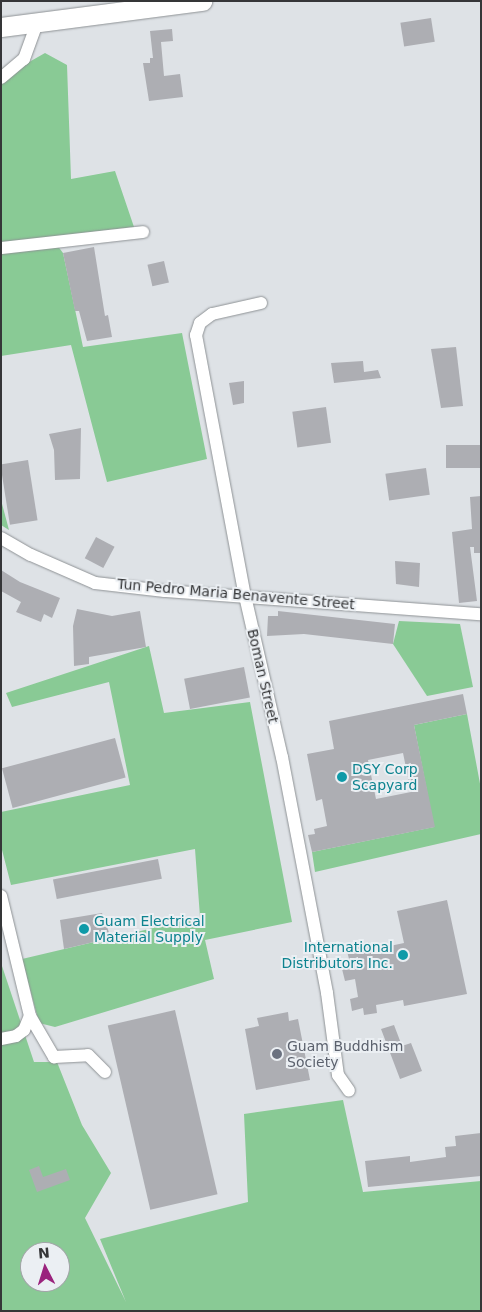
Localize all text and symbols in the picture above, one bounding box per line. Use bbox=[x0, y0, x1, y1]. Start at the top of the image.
street label: Tun Pedro Maria Benavente Street bbox=[117, 575, 355, 613]
street label: Boman Street bbox=[244, 627, 282, 725]
place label: DSY Corp Scapyard bbox=[352, 761, 418, 794]
marker: DSY Corp Scapyard bbox=[336, 771, 348, 783]
place label: Guam Electrical Material Supply bbox=[94, 913, 205, 946]
marker: Guam Electrical Material Supply bbox=[78, 923, 90, 935]
place label: International Distributors Inc. bbox=[281, 939, 393, 972]
marker: International Distributors Inc. bbox=[397, 949, 409, 961]
place label: Guam Buddhism Society bbox=[287, 1038, 403, 1070]
marker: Guam Buddhism Society bbox=[271, 1048, 283, 1060]
north arrow bbox=[20, 1242, 70, 1292]
text: N bbox=[37, 1245, 50, 1262]

